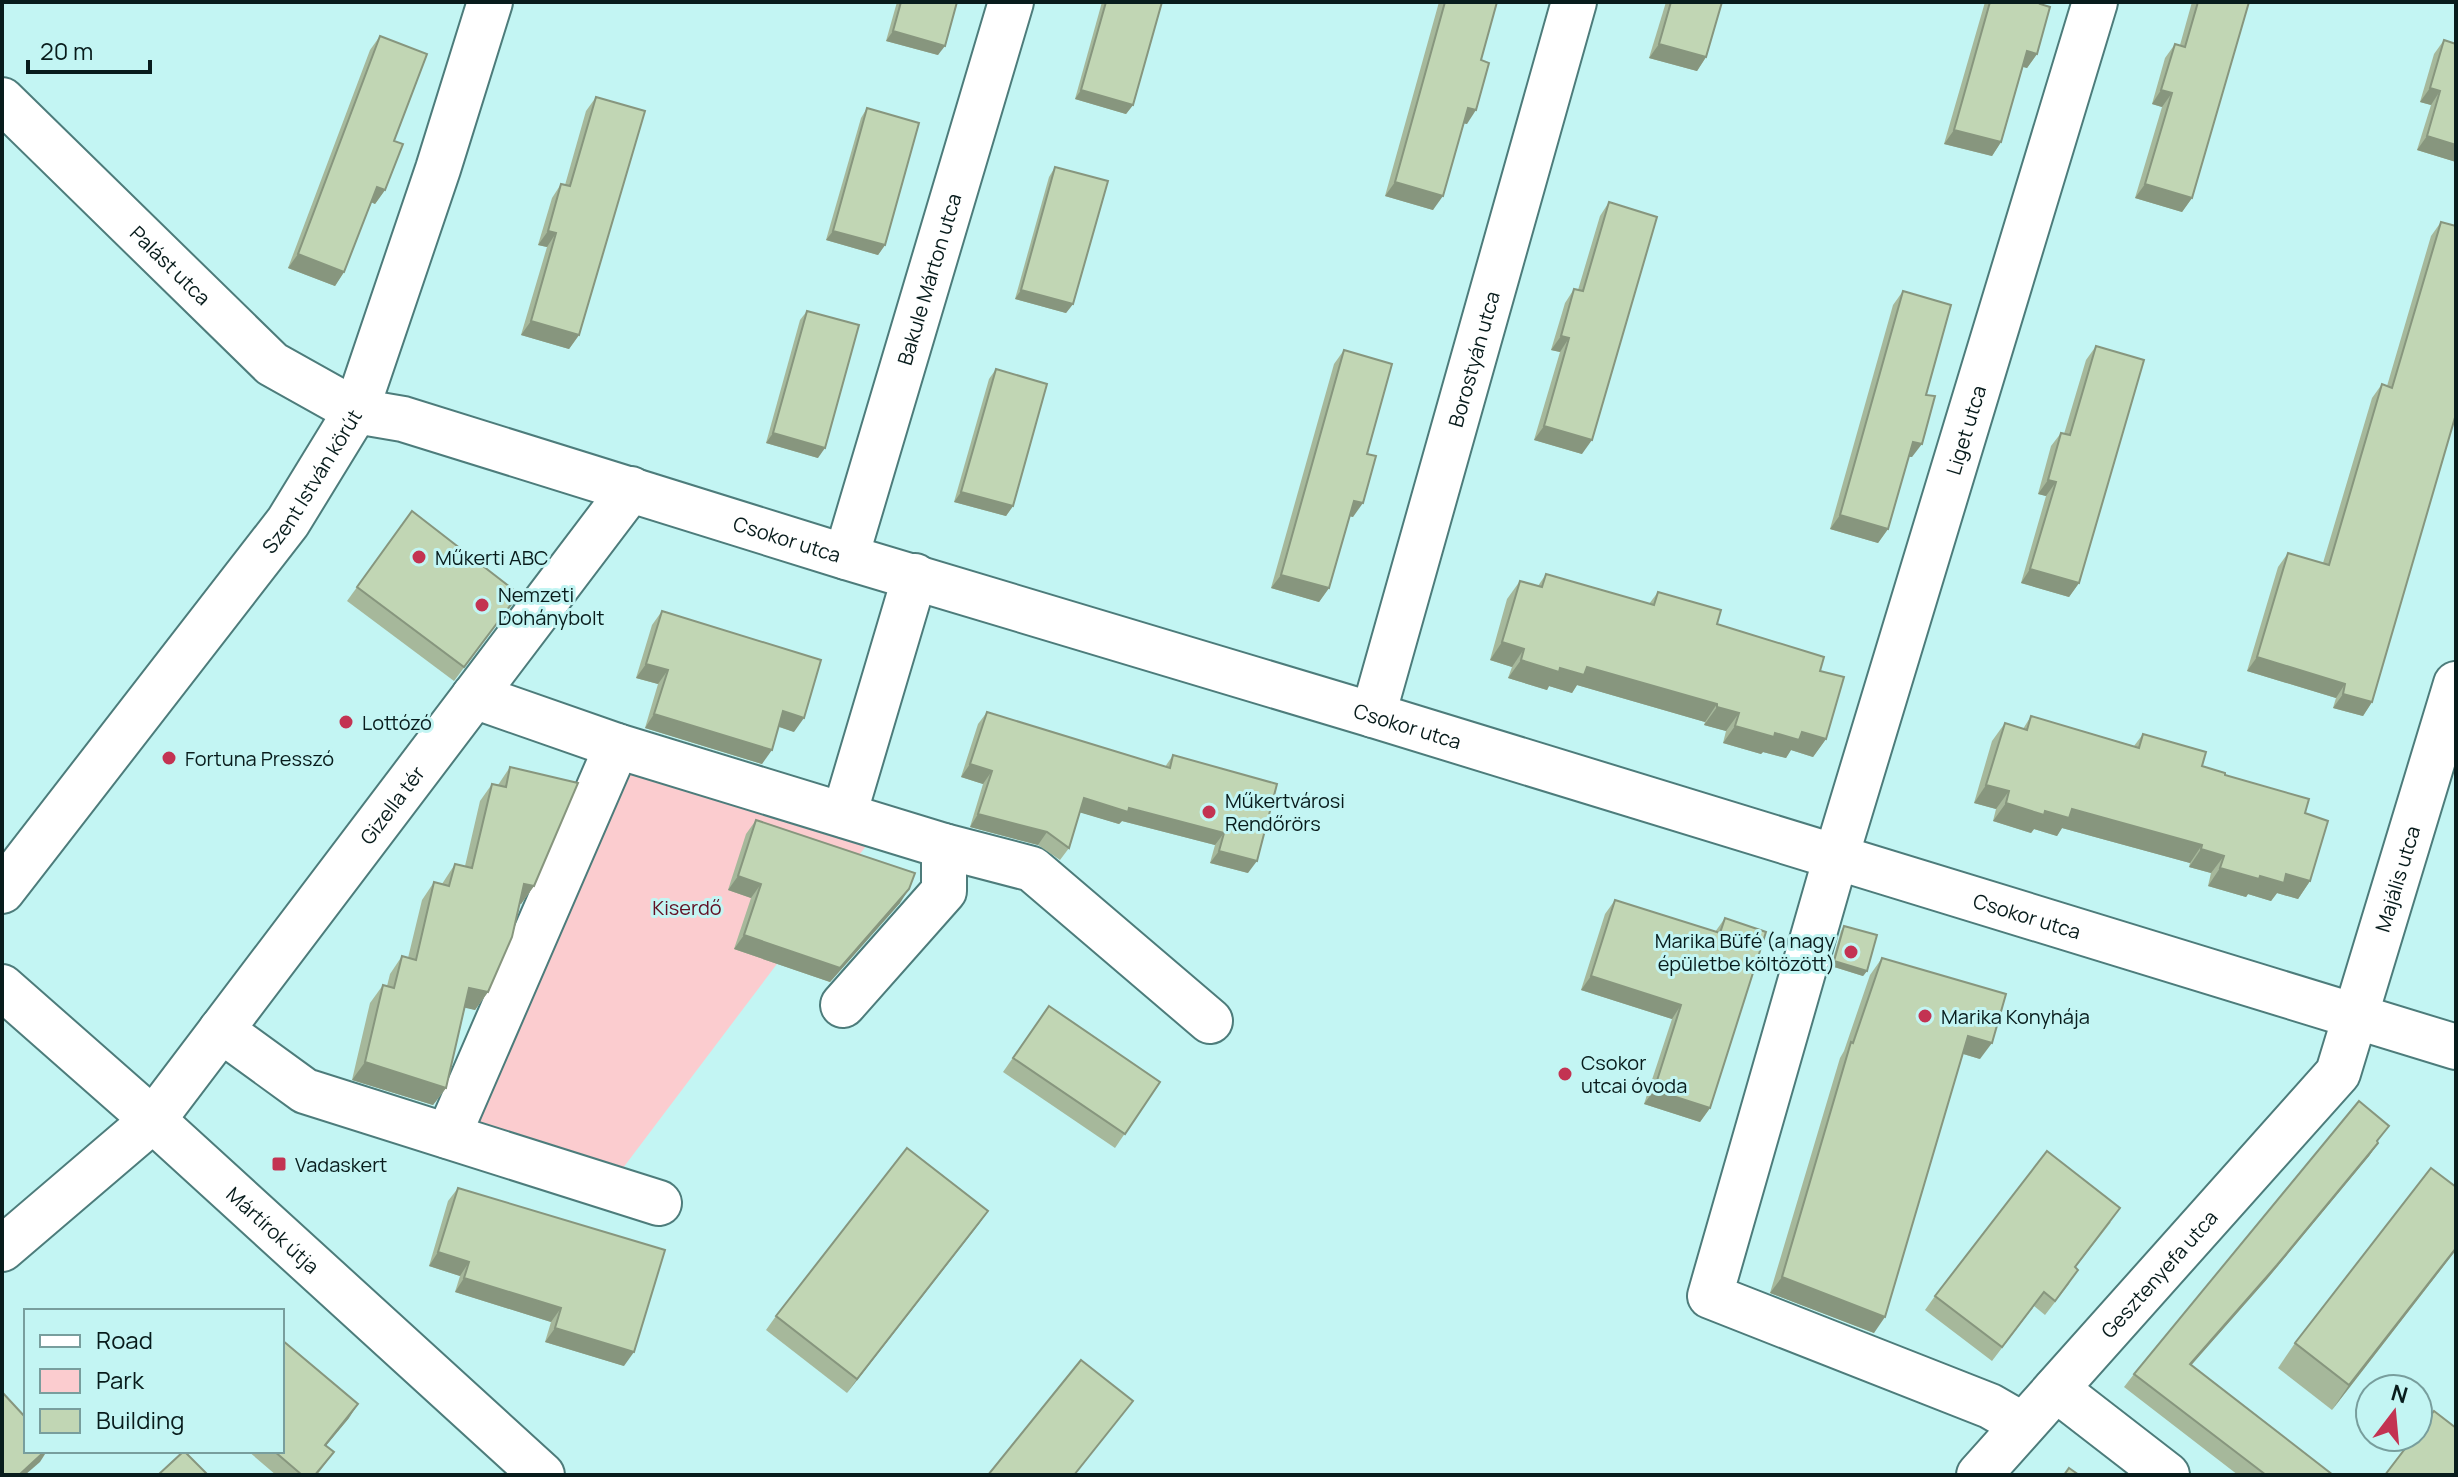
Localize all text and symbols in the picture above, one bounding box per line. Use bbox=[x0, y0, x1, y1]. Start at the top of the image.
scale bar bbox=[28, 24, 150, 74]
text: 20 m bbox=[40, 34, 93, 67]
street label: Bakule Márton utca bbox=[890, 190, 967, 368]
street label: Palást utca bbox=[125, 219, 217, 311]
street label: Borostyán utca bbox=[1441, 288, 1505, 430]
street label: Liget utca bbox=[1939, 382, 1992, 478]
street label: Szent István körút bbox=[255, 404, 367, 559]
street label: Csokor utca bbox=[730, 509, 844, 568]
place label: Műkerti ABC bbox=[435, 544, 548, 571]
marker: Műkerti ABC bbox=[410, 548, 428, 566]
place label: Nemzeti Dohánybolt bbox=[498, 581, 605, 631]
marker: Nemzeti Dohánybolt bbox=[473, 596, 491, 614]
street label: Csokor utca bbox=[1351, 697, 1465, 755]
place label: Lottózó bbox=[362, 709, 432, 736]
marker: Lottózó bbox=[337, 713, 355, 731]
place label: Fortuna Presszó bbox=[185, 745, 334, 772]
marker: Fortuna Presszó bbox=[160, 749, 178, 767]
street label: Gizella tér bbox=[353, 760, 430, 850]
place label: Műkertvárosi Rendőrörs bbox=[1225, 787, 1345, 837]
marker: Műkertvárosi Rendőrörs bbox=[1200, 803, 1218, 821]
street label: Majális utca bbox=[2368, 822, 2426, 935]
street label: Csokor utca bbox=[1970, 886, 2084, 945]
park label: Kiserdő bbox=[652, 894, 722, 921]
place label: Marika Büfé (a nagy épületbe költözött) bbox=[1655, 927, 1835, 977]
marker: Marika Büfé (a nagy épületbe költözött) bbox=[1842, 943, 1860, 961]
place label: Marika Konyhája bbox=[1941, 1003, 2090, 1030]
marker: Marika Konyhája bbox=[1916, 1007, 1934, 1025]
place label: Csokor utcai óvoda bbox=[1581, 1049, 1687, 1099]
marker: Csokor utcai óvoda bbox=[1556, 1065, 1574, 1083]
place label: Vadaskert bbox=[295, 1151, 387, 1178]
marker: Vadaskert bbox=[270, 1155, 288, 1173]
street label: Mártírok útja bbox=[221, 1180, 325, 1279]
street label: Gesztenyefa utca bbox=[2095, 1204, 2223, 1343]
legend bbox=[24, 1309, 284, 1453]
text: Road bbox=[96, 1323, 153, 1356]
text: Park bbox=[96, 1363, 145, 1396]
north arrow bbox=[2354, 1373, 2434, 1453]
text: N bbox=[2388, 1377, 2411, 1410]
text: Building bbox=[96, 1403, 184, 1436]

